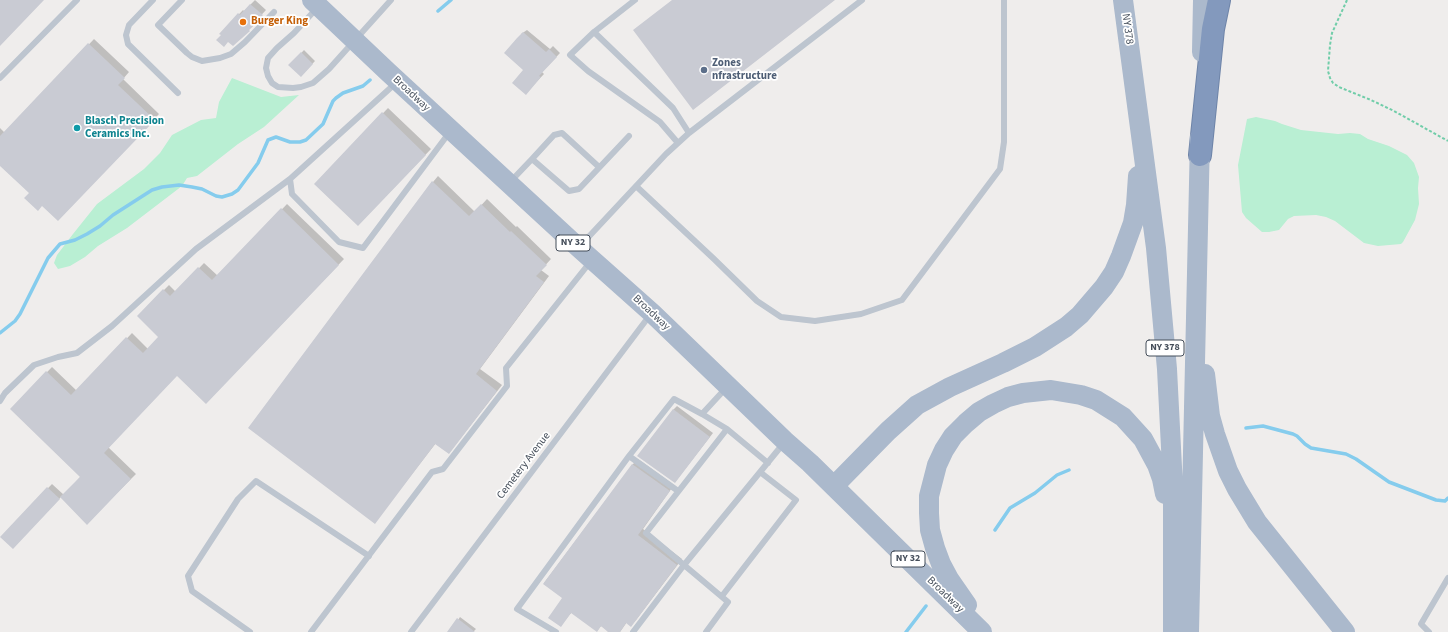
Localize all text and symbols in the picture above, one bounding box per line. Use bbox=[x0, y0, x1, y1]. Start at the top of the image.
street label: NY 378 bbox=[1118, 13, 1136, 45]
place label: Burger King bbox=[251, 15, 308, 29]
marker: Burger King bbox=[238, 17, 248, 27]
place label: Zones nfrastructure bbox=[712, 57, 777, 83]
marker: Zones nfrastructure bbox=[699, 65, 709, 75]
street label: Broadway bbox=[390, 73, 432, 115]
place label: Blasch Precision Ceramics Inc. bbox=[85, 115, 164, 141]
marker: Blasch Precision Ceramics Inc. bbox=[72, 123, 82, 133]
road number: NY 32 bbox=[556, 235, 590, 251]
street label: Broadway bbox=[630, 292, 672, 334]
road number: NY 378 bbox=[1146, 340, 1184, 356]
street label: Cemetery Avenue bbox=[494, 430, 554, 502]
road number: NY 32 bbox=[891, 551, 925, 567]
street label: Broadway bbox=[924, 574, 966, 616]

